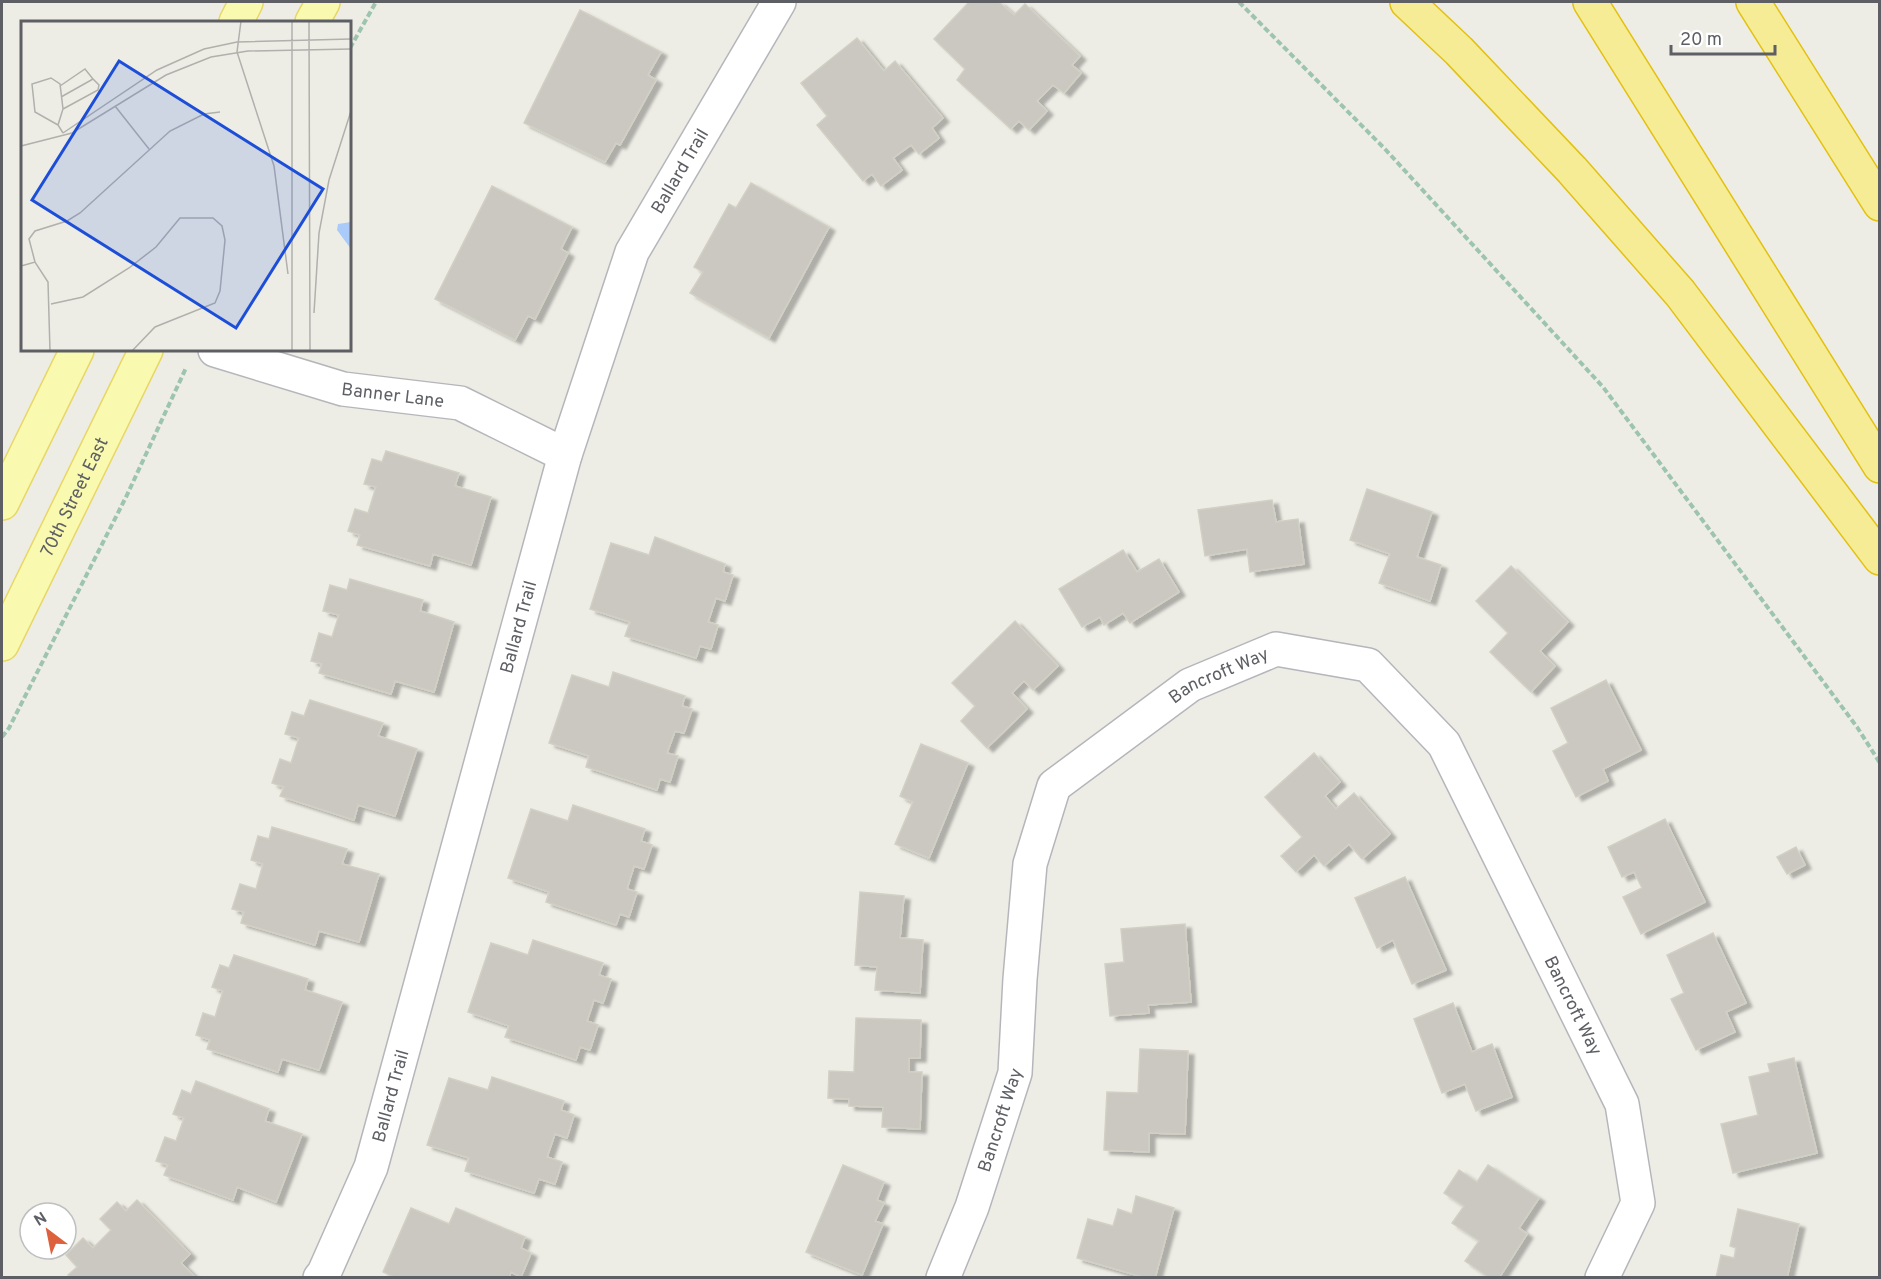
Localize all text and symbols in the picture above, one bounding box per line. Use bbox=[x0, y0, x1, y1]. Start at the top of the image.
scale bar bbox=[1671, 18, 1774, 56]
inset map bbox=[21, 21, 351, 351]
text: 20 m bbox=[1680, 29, 1722, 52]
street label: Ballard Trail bbox=[647, 125, 715, 219]
street label: Banner Lane bbox=[340, 379, 445, 414]
street label: 70th Street East bbox=[36, 434, 114, 561]
street label: Ballard Trail bbox=[496, 579, 543, 676]
street label: Bancroft Way bbox=[1165, 643, 1273, 710]
street label: Bancroft Way bbox=[1538, 953, 1606, 1060]
street label: Ballard Trail bbox=[368, 1047, 415, 1145]
street label: Bancroft Way bbox=[974, 1066, 1029, 1175]
north arrow bbox=[18, 1201, 78, 1261]
text: N bbox=[31, 1208, 51, 1232]

